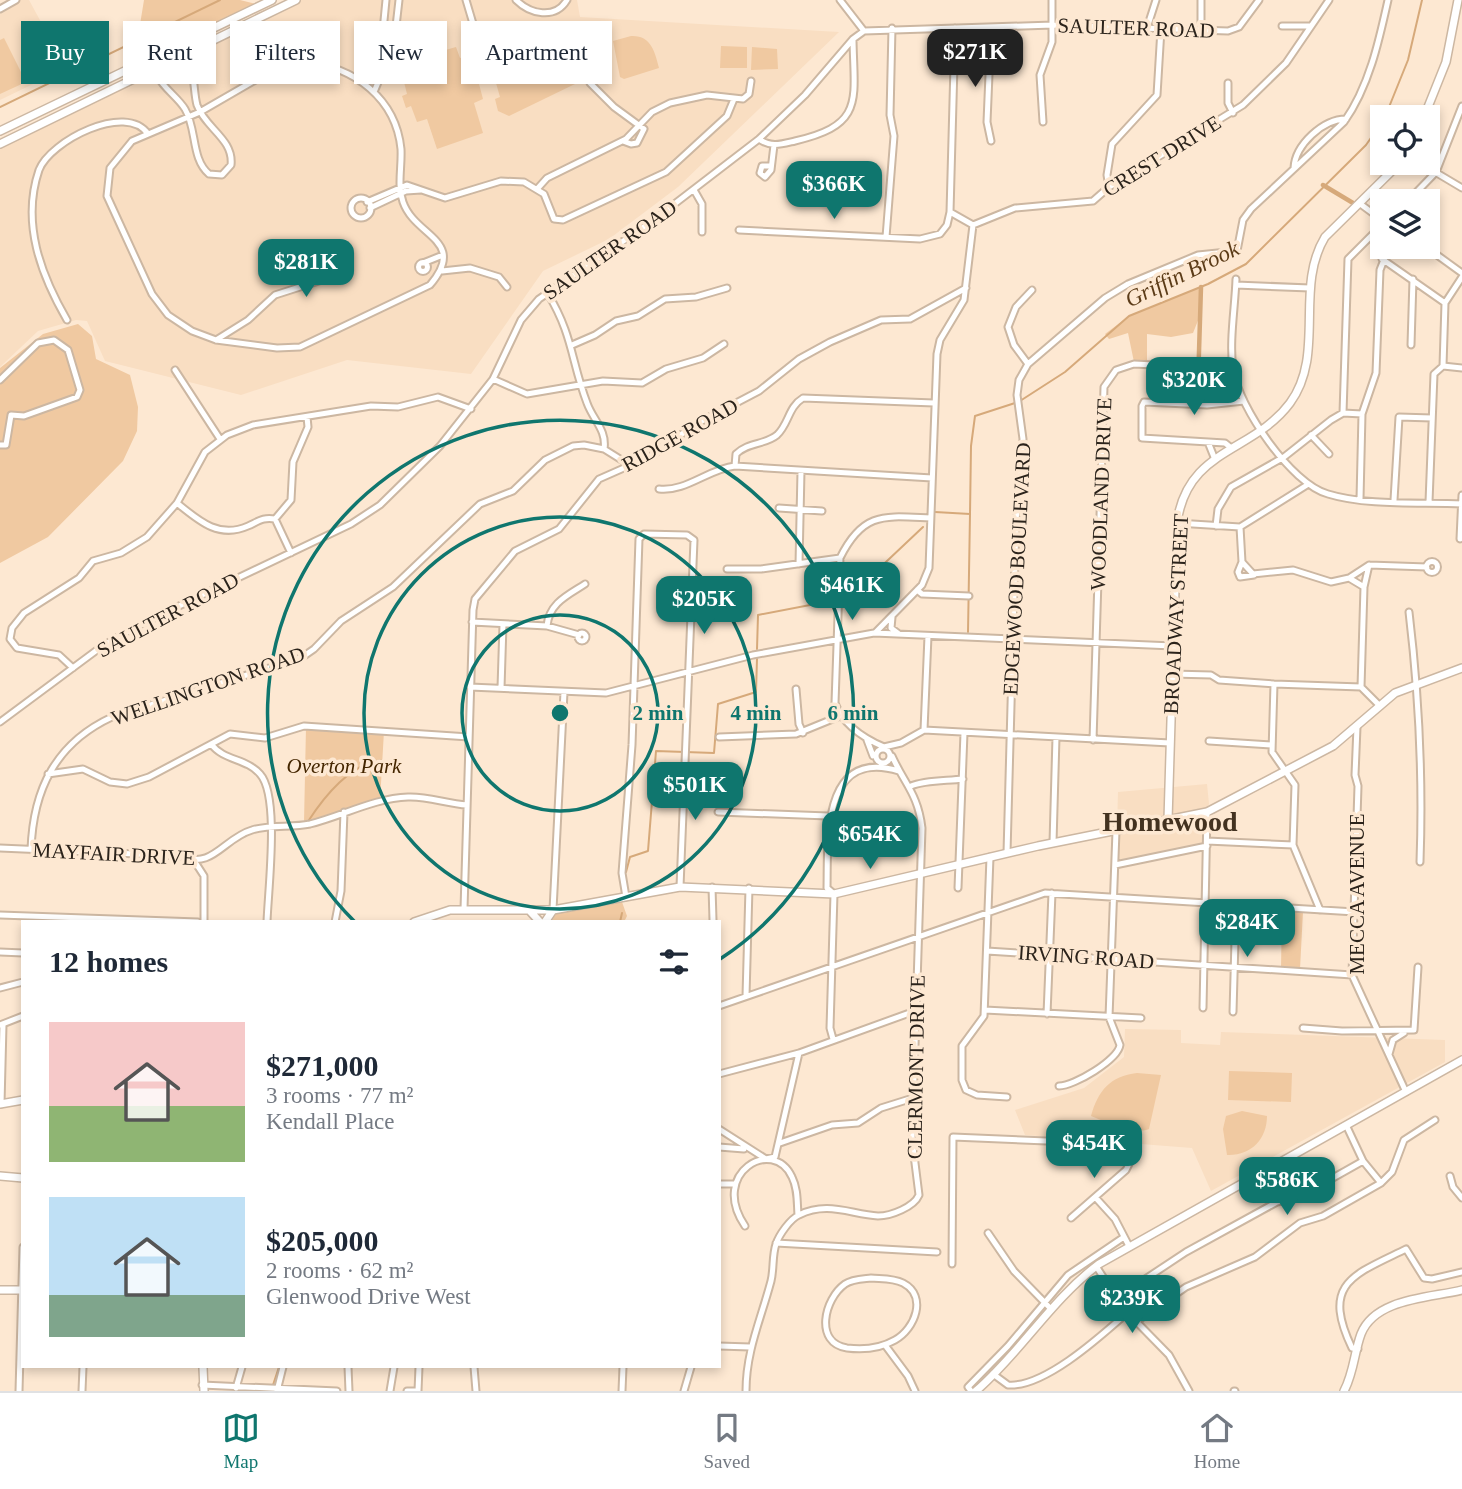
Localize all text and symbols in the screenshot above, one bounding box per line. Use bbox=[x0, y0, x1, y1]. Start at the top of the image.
street label: SAULTER ROAD bbox=[1057, 13, 1215, 43]
chip: Buy bbox=[21, 21, 109, 84]
chip: Rent bbox=[123, 21, 216, 84]
chip: Filters bbox=[230, 21, 340, 84]
chip: New bbox=[354, 21, 447, 84]
chip: Apartment bbox=[461, 21, 612, 84]
pin: $271K bbox=[926, 29, 1024, 89]
text: $271K bbox=[943, 39, 1007, 64]
map controls bbox=[1370, 105, 1440, 259]
button: locate bbox=[1370, 105, 1440, 175]
street label: CREST DRIVE bbox=[1099, 110, 1225, 202]
pin: $366K bbox=[785, 162, 883, 221]
text: $366K bbox=[802, 171, 866, 196]
button: layers bbox=[1370, 189, 1440, 259]
street label: SAULTER ROAD bbox=[539, 195, 681, 305]
water label: Griffin Brook bbox=[1121, 235, 1244, 312]
pin: $281K bbox=[257, 240, 355, 299]
text: $281K bbox=[274, 249, 338, 274]
pin: $320K bbox=[1145, 358, 1243, 417]
text: $320K bbox=[1162, 367, 1226, 392]
street label: RIDGE ROAD bbox=[618, 393, 742, 477]
street label: WOODLAND DRIVE bbox=[1086, 397, 1116, 591]
street label: EDGEWOOD BOULEVARD bbox=[998, 442, 1036, 696]
street label: BROADWAY STREET bbox=[1159, 513, 1193, 715]
pin: $461K bbox=[803, 562, 901, 622]
street label: SAULTER ROAD bbox=[93, 567, 243, 663]
text: $461K bbox=[820, 572, 884, 597]
pin: $205K bbox=[655, 576, 753, 636]
text: $205K bbox=[672, 586, 736, 611]
street label: WELLINGTON ROAD bbox=[108, 642, 308, 730]
centre of rings bbox=[548, 701, 572, 725]
text: 2 min bbox=[633, 701, 684, 725]
text: 4 min bbox=[731, 701, 782, 725]
text: 6 min bbox=[828, 701, 879, 725]
park label: Overton Park bbox=[287, 754, 402, 778]
pin: $501K bbox=[646, 762, 744, 822]
text: $501K bbox=[663, 772, 727, 797]
district label: Homewood bbox=[1102, 806, 1238, 837]
pin: $654K bbox=[821, 812, 919, 871]
street label: MECCA AVENUE bbox=[1345, 813, 1369, 975]
text: $654K bbox=[838, 821, 902, 846]
street label: MAYFAIR DRIVE bbox=[32, 838, 196, 870]
pin: $284K bbox=[1198, 900, 1296, 959]
text: $284K bbox=[1215, 909, 1279, 934]
street label: IRVING ROAD bbox=[1017, 940, 1155, 974]
icon: filters bbox=[655, 943, 693, 981]
text: 12 homes bbox=[49, 945, 168, 978]
street label: CLERMONT DRIVE bbox=[902, 975, 930, 1159]
text: $271,000 bbox=[266, 1049, 379, 1082]
icon: home bbox=[105, 1050, 189, 1134]
text: 3 rooms · 77 m² bbox=[266, 1083, 413, 1108]
text: Kendall Place bbox=[266, 1109, 394, 1134]
pin: $454K bbox=[1045, 1120, 1143, 1180]
text: $454K bbox=[1062, 1130, 1126, 1155]
pin: $586K bbox=[1238, 1158, 1336, 1217]
text: $586K bbox=[1255, 1167, 1319, 1192]
text: $205,000 bbox=[266, 1224, 379, 1257]
icon: home bbox=[105, 1225, 189, 1309]
text: 2 rooms · 62 m² bbox=[266, 1258, 413, 1283]
pin: $239K bbox=[1083, 1276, 1181, 1335]
text: Glenwood Drive West bbox=[266, 1284, 471, 1309]
text: $239K bbox=[1100, 1285, 1164, 1310]
tab: Map bbox=[222, 1409, 260, 1473]
tab: Saved bbox=[704, 1409, 750, 1473]
tab: Home bbox=[1194, 1409, 1240, 1473]

